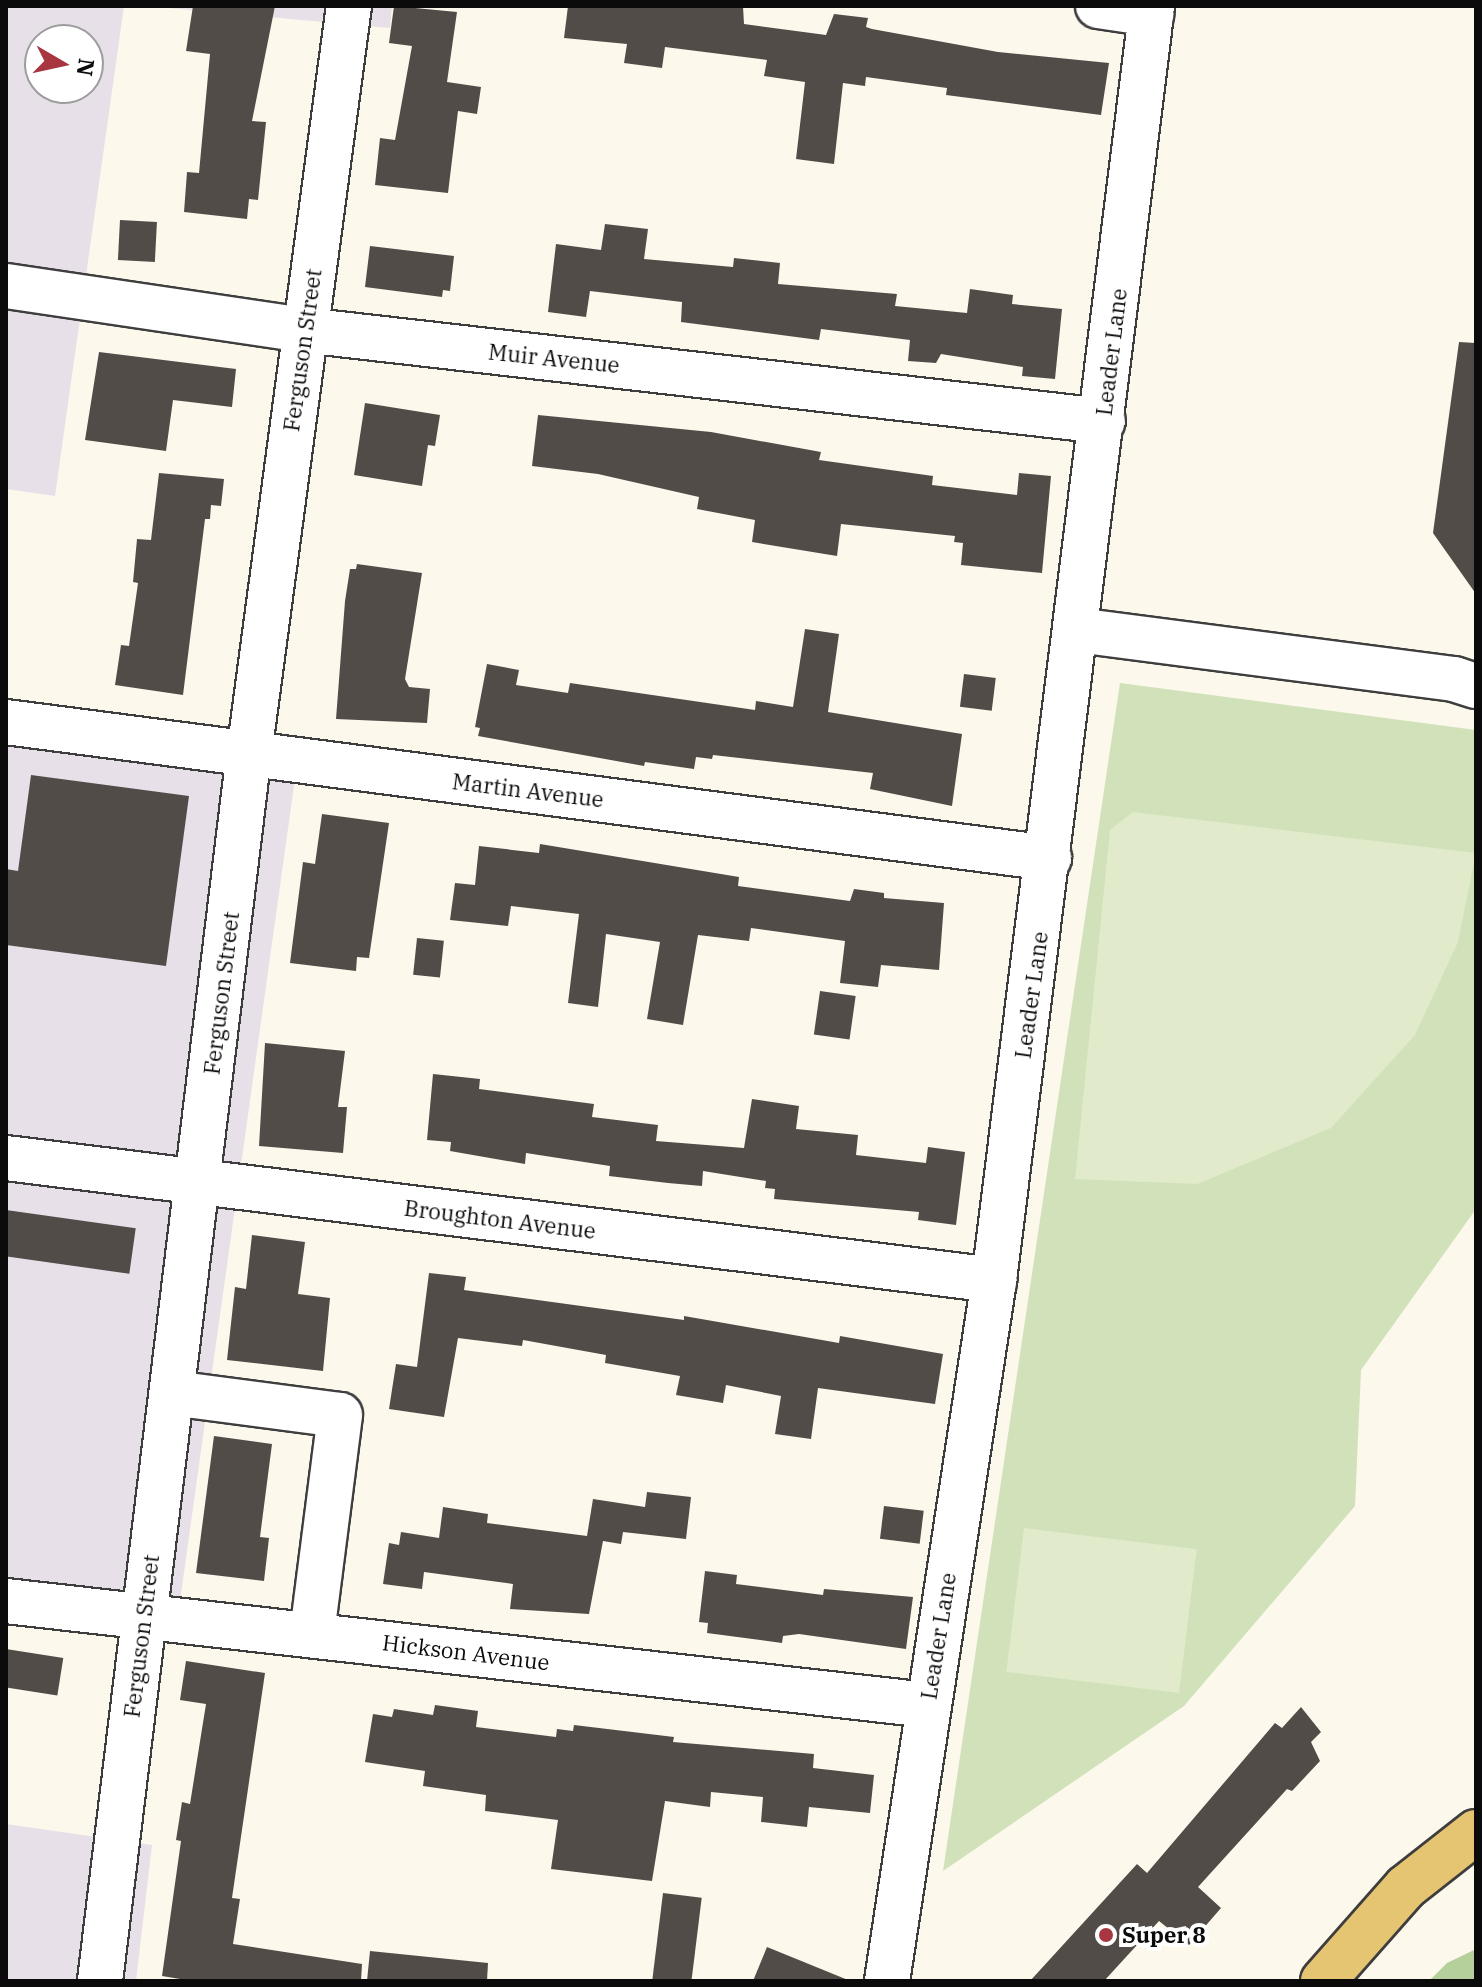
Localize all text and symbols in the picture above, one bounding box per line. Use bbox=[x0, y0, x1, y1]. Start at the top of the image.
north arrow bbox=[24, 24, 104, 104]
text: N bbox=[71, 57, 102, 78]
street label: Ferguson Street bbox=[278, 267, 326, 433]
street label: Leader Lane bbox=[1090, 287, 1132, 417]
street label: Muir Avenue bbox=[487, 338, 621, 378]
street label: Martin Avenue bbox=[451, 768, 605, 812]
street label: Ferguson Street bbox=[198, 910, 244, 1076]
street label: Leader Lane bbox=[1009, 930, 1053, 1060]
street label: Broughton Avenue bbox=[403, 1194, 597, 1244]
street label: Ferguson Street bbox=[118, 1553, 164, 1719]
street label: Leader Lane bbox=[915, 1571, 961, 1701]
street label: Hickson Avenue bbox=[381, 1629, 551, 1675]
place label: Super 8 bbox=[1122, 1922, 1206, 1948]
marker: Super 8 bbox=[1097, 1926, 1115, 1944]

